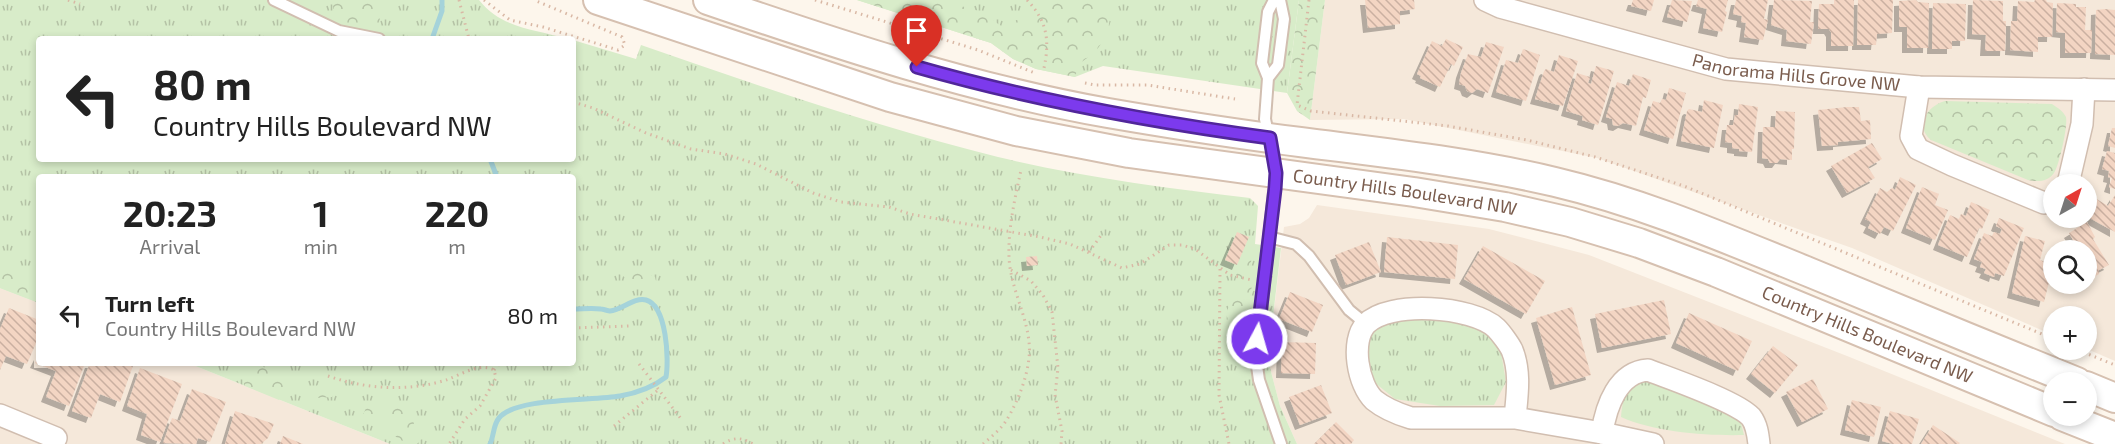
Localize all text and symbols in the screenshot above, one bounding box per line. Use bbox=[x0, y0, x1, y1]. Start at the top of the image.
pin bbox=[891, 5, 942, 67]
icon: arrive bbox=[900, 14, 933, 47]
street label: Panorama Hills Grove NW bbox=[1690, 48, 1901, 95]
text: 80 m bbox=[153, 58, 252, 108]
icon: left bbox=[54, 60, 132, 138]
text: Country Hills Boulevard NW bbox=[153, 109, 492, 141]
street label: Country Hills Boulevard NW bbox=[1292, 164, 1519, 219]
north arrow bbox=[2043, 174, 2097, 228]
map controls bbox=[2043, 174, 2097, 426]
text: 20:23 bbox=[123, 191, 217, 234]
text: 1 bbox=[313, 191, 329, 234]
text: 220 bbox=[425, 191, 489, 234]
text: Arrival bbox=[139, 234, 200, 258]
text: min bbox=[304, 234, 338, 258]
text: m bbox=[448, 234, 466, 258]
button: search bbox=[2043, 240, 2097, 294]
street label: Country Hills Boulevard NW bbox=[1759, 280, 1976, 387]
text: Turn left bbox=[105, 290, 194, 316]
icon: left bbox=[54, 299, 87, 332]
text: 80 m bbox=[507, 302, 558, 328]
button: + bbox=[2043, 306, 2097, 360]
position arrow bbox=[1225, 307, 1289, 371]
text: Country Hills Boulevard NW bbox=[105, 316, 356, 340]
button: − bbox=[2043, 372, 2097, 426]

